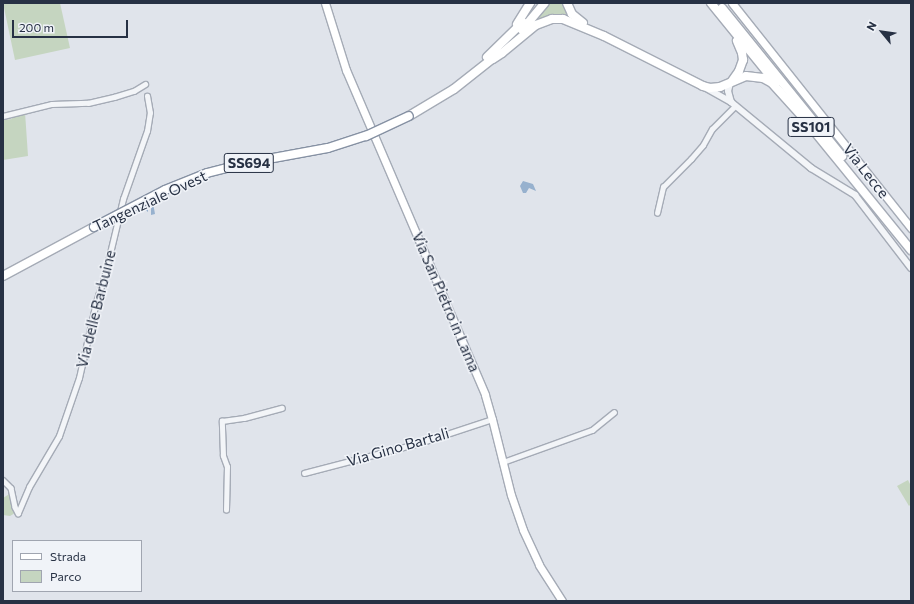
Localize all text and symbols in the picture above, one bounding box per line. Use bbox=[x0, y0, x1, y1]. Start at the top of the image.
scale bar bbox=[14, 12, 130, 38]
north arrow bbox=[862, 12, 902, 52]
text: N bbox=[863, 19, 879, 33]
text: 200 m bbox=[19, 20, 54, 34]
road number: SS101 bbox=[787, 115, 835, 139]
street label: Via Lecce bbox=[839, 140, 893, 202]
road number: SS694 bbox=[223, 151, 275, 175]
street label: Tangenziale Ovest bbox=[90, 167, 210, 235]
street label: Via San Pietro in Lama bbox=[408, 229, 484, 375]
street label: Via delle Barbuine bbox=[73, 248, 119, 370]
street label: Via Gino Bartali bbox=[345, 424, 451, 470]
legend bbox=[12, 540, 142, 592]
text: Strada bbox=[50, 549, 86, 563]
text: Parco bbox=[50, 569, 82, 583]

